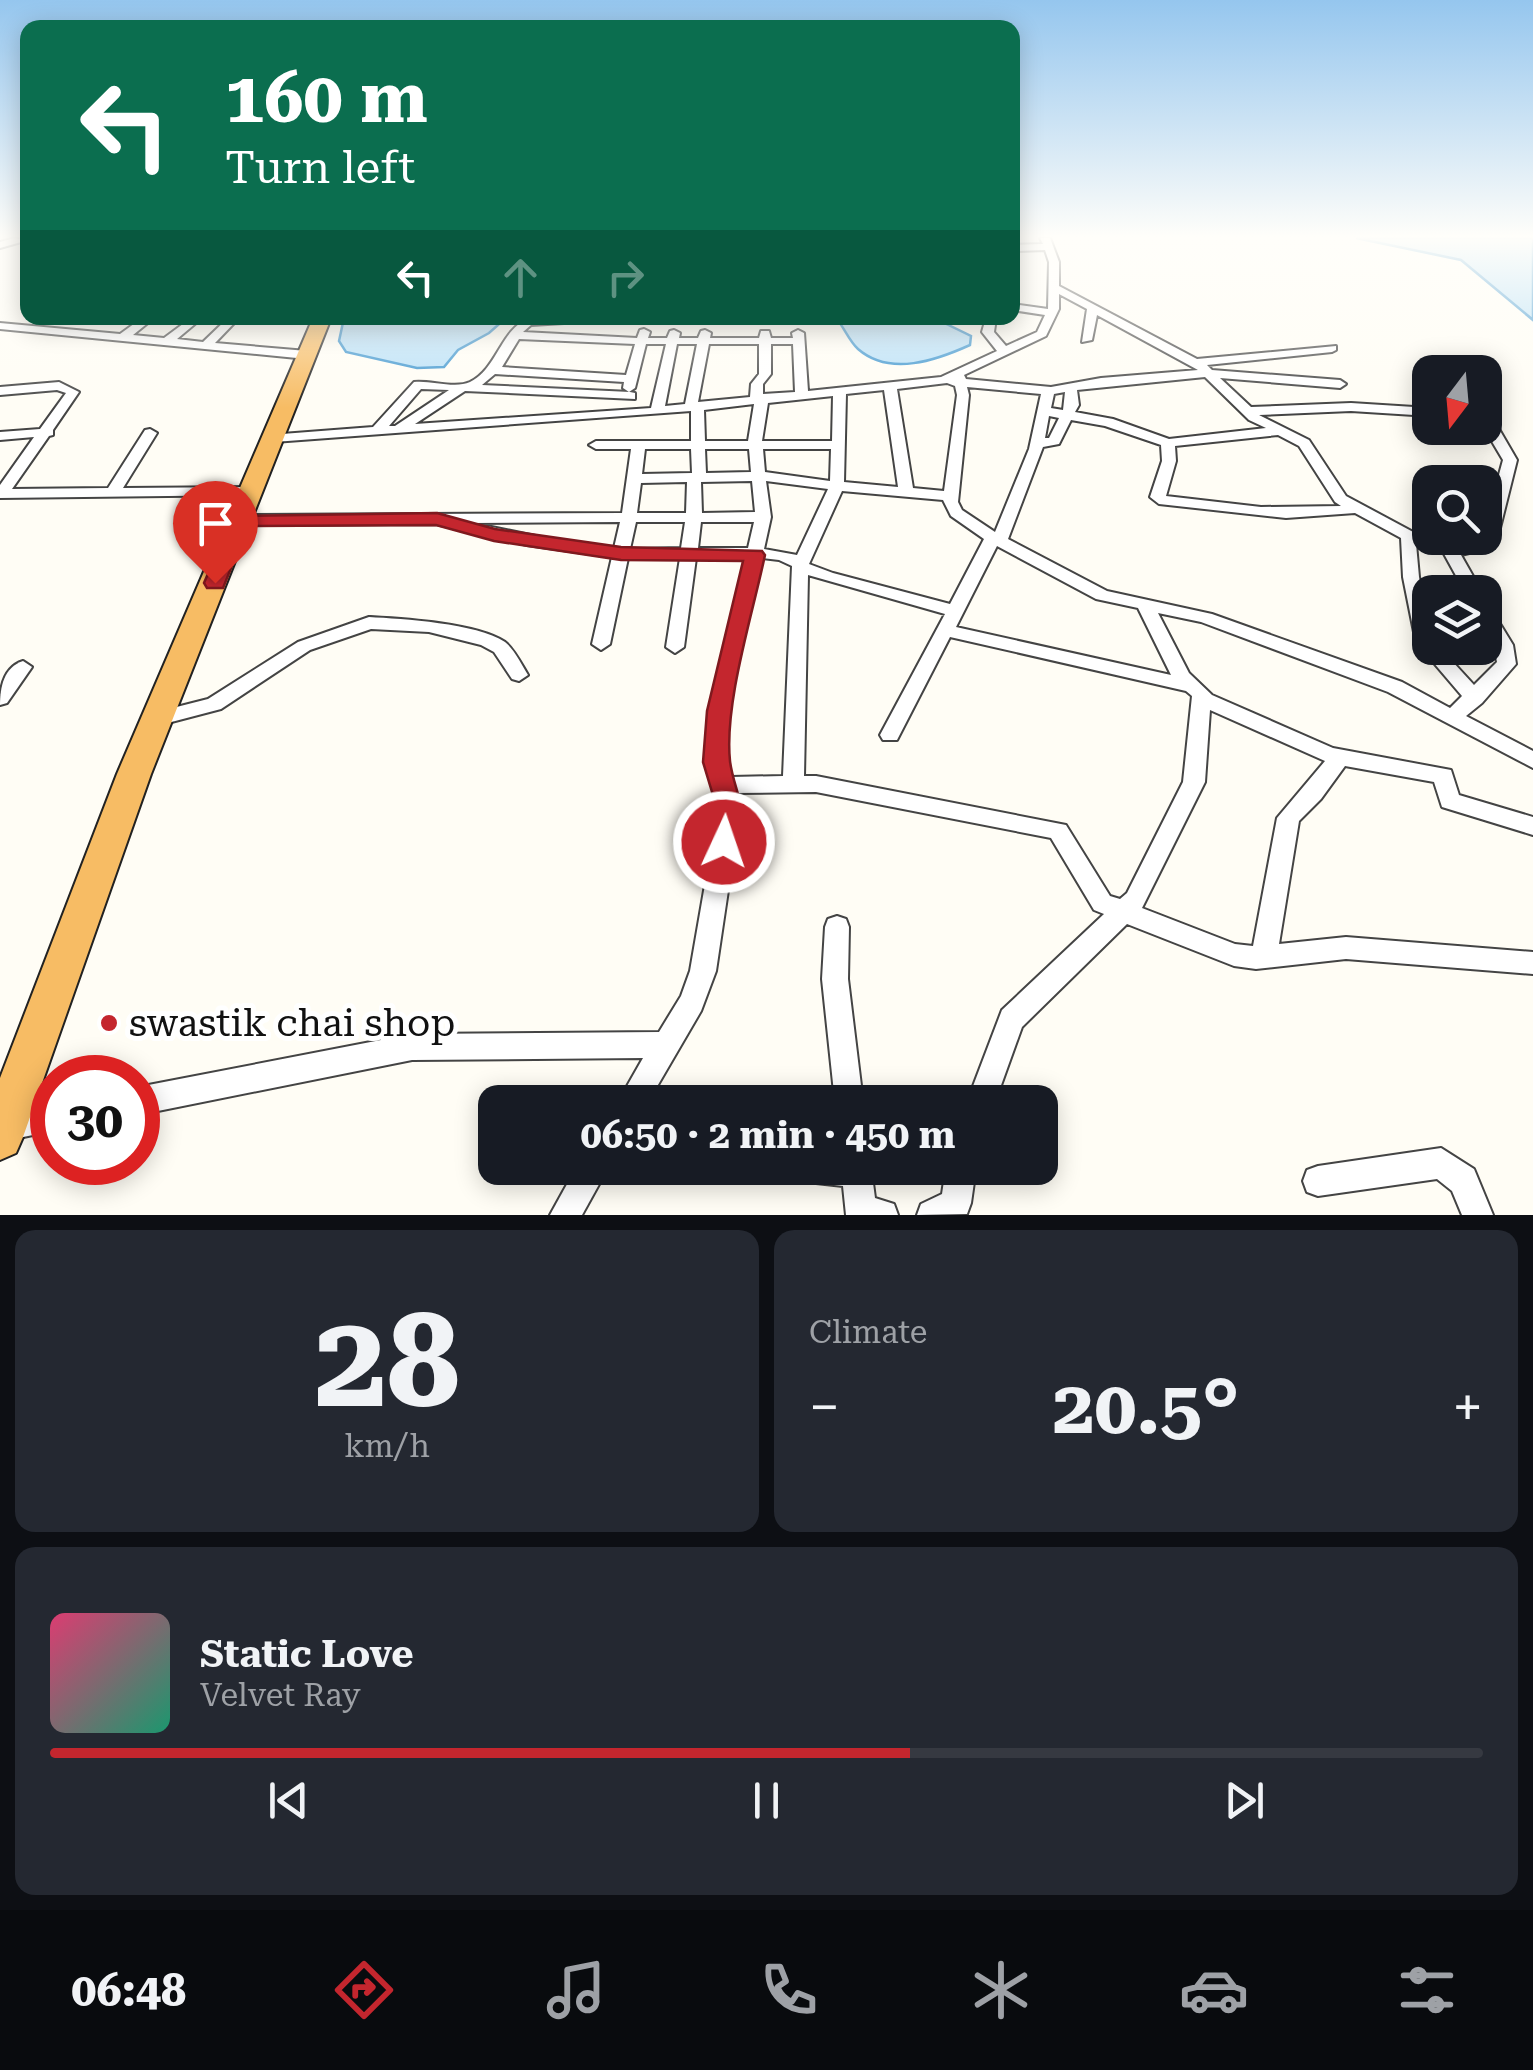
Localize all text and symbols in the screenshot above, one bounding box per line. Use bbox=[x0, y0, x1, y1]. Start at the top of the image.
text: 160 m bbox=[225, 57, 428, 139]
icon: left bbox=[60, 60, 190, 190]
text: Turn left bbox=[225, 141, 415, 194]
icon: left bbox=[388, 250, 443, 305]
icon: ahead bbox=[493, 250, 548, 305]
icon: right bbox=[598, 250, 653, 305]
north arrow bbox=[1412, 355, 1502, 445]
map controls bbox=[1412, 355, 1502, 665]
button: search bbox=[1412, 465, 1502, 555]
pin bbox=[173, 481, 258, 584]
icon: arrive bbox=[188, 496, 243, 551]
button: layers bbox=[1412, 575, 1502, 665]
position arrow bbox=[672, 790, 776, 894]
place label: swastik chai shop bbox=[129, 1001, 455, 1045]
marker: swastik chai shop bbox=[98, 1012, 120, 1034]
speed limit sign: 30 bbox=[30, 1055, 160, 1185]
text: 06:50 · 2 min · 450 m bbox=[581, 1113, 955, 1157]
text: 28 bbox=[314, 1285, 460, 1438]
text: Climate bbox=[809, 1313, 927, 1351]
text: 20.5° bbox=[1053, 1363, 1239, 1451]
text: − bbox=[809, 1375, 840, 1439]
text: + bbox=[1452, 1375, 1483, 1439]
text: km/h bbox=[344, 1427, 430, 1465]
text: Static Love bbox=[200, 1632, 413, 1676]
text: Velvet Ray bbox=[200, 1676, 361, 1714]
icon: previous bbox=[261, 1773, 316, 1828]
icon: pause bbox=[739, 1773, 794, 1828]
icon: next bbox=[1217, 1773, 1272, 1828]
icon: directions bbox=[329, 1955, 399, 2025]
icon: music bbox=[541, 1955, 611, 2025]
icon: phone bbox=[754, 1955, 824, 2025]
icon: climate bbox=[966, 1955, 1036, 2025]
icon: car bbox=[1179, 1955, 1249, 2025]
icon: filters bbox=[1392, 1955, 1462, 2025]
text: 06:48 bbox=[71, 1964, 186, 2017]

